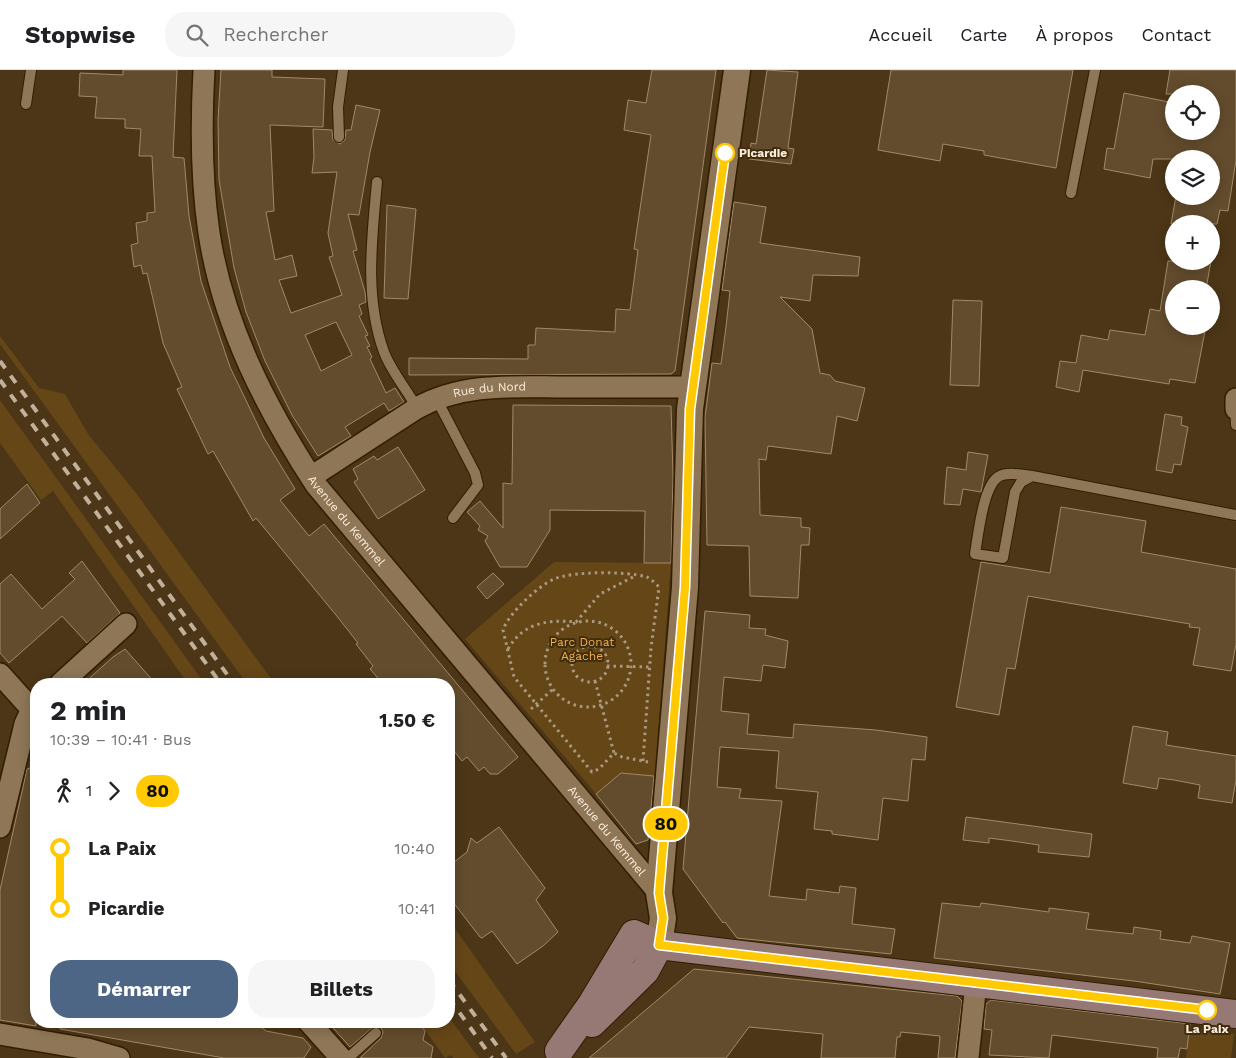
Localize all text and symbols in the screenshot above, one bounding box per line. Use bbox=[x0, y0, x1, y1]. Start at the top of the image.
search box bbox=[165, 12, 515, 57]
text: Stopwise bbox=[25, 21, 135, 49]
icon: search bbox=[183, 21, 211, 49]
text: Rechercher bbox=[223, 23, 329, 46]
text: Accueil bbox=[869, 24, 932, 45]
text: Carte bbox=[960, 24, 1007, 45]
text: À propos bbox=[1035, 24, 1113, 45]
text: Contact bbox=[1141, 24, 1211, 45]
map controls bbox=[1165, 85, 1220, 335]
button: locate bbox=[1165, 85, 1220, 140]
marker: Picardie bbox=[715, 143, 735, 163]
place label: Picardie bbox=[739, 146, 787, 160]
button: layers bbox=[1165, 150, 1220, 205]
button: + bbox=[1165, 215, 1220, 270]
button: − bbox=[1165, 280, 1220, 335]
street label: Rue du Nord bbox=[451, 380, 526, 401]
street label: Avenue du Kemmel bbox=[305, 473, 388, 569]
park label: Parc Donat Agache bbox=[550, 635, 614, 663]
text: 2 min bbox=[50, 694, 127, 727]
text: 1.50 € bbox=[379, 709, 435, 732]
text: 10:39 – 10:41 · Bus bbox=[50, 730, 191, 749]
icon: walk bbox=[50, 777, 78, 805]
icon: forward bbox=[100, 777, 128, 805]
text: 80 bbox=[146, 780, 169, 801]
text: 1 bbox=[86, 781, 92, 800]
street label: Avenue du Kemmel bbox=[565, 783, 649, 879]
line badge: 80 bbox=[644, 808, 688, 840]
text: 80 bbox=[655, 813, 677, 834]
text: La Paix bbox=[88, 837, 156, 860]
text: 10:40 bbox=[394, 839, 435, 858]
text: Picardie bbox=[88, 897, 165, 920]
text: 10:41 bbox=[398, 899, 435, 918]
button: Démarrer bbox=[50, 960, 238, 1018]
button: Billets bbox=[248, 960, 435, 1018]
marker: La Paix bbox=[1197, 1000, 1217, 1020]
place label: La Paix bbox=[1185, 1022, 1229, 1036]

